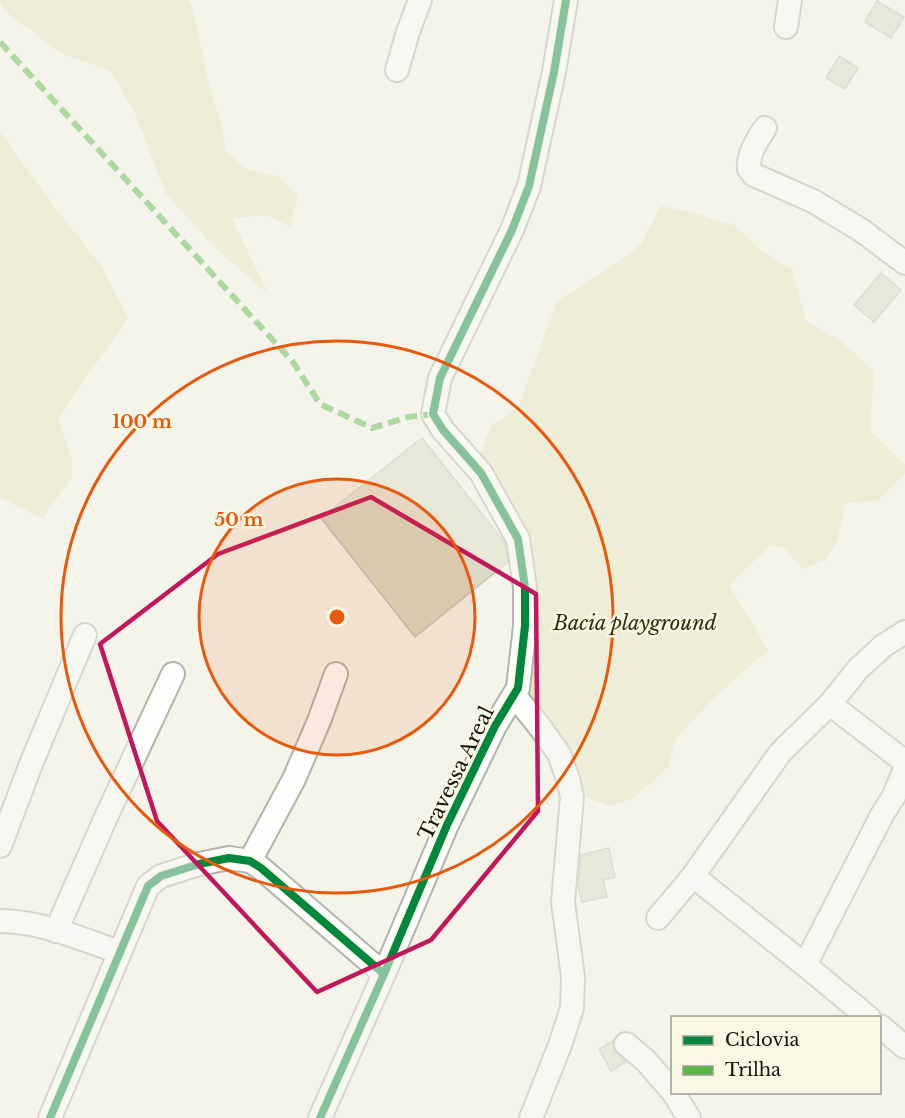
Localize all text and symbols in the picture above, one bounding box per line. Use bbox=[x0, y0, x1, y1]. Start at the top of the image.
text: 100 m bbox=[112, 411, 172, 433]
text: 50 m bbox=[215, 509, 264, 531]
centre of rings bbox=[327, 607, 347, 627]
park label: Bacia playground bbox=[552, 611, 717, 635]
street label: Travessa Areal bbox=[413, 702, 499, 844]
legend bbox=[671, 1016, 881, 1094]
text: Ciclovia bbox=[725, 1029, 800, 1051]
text: Trilha bbox=[725, 1059, 781, 1081]

